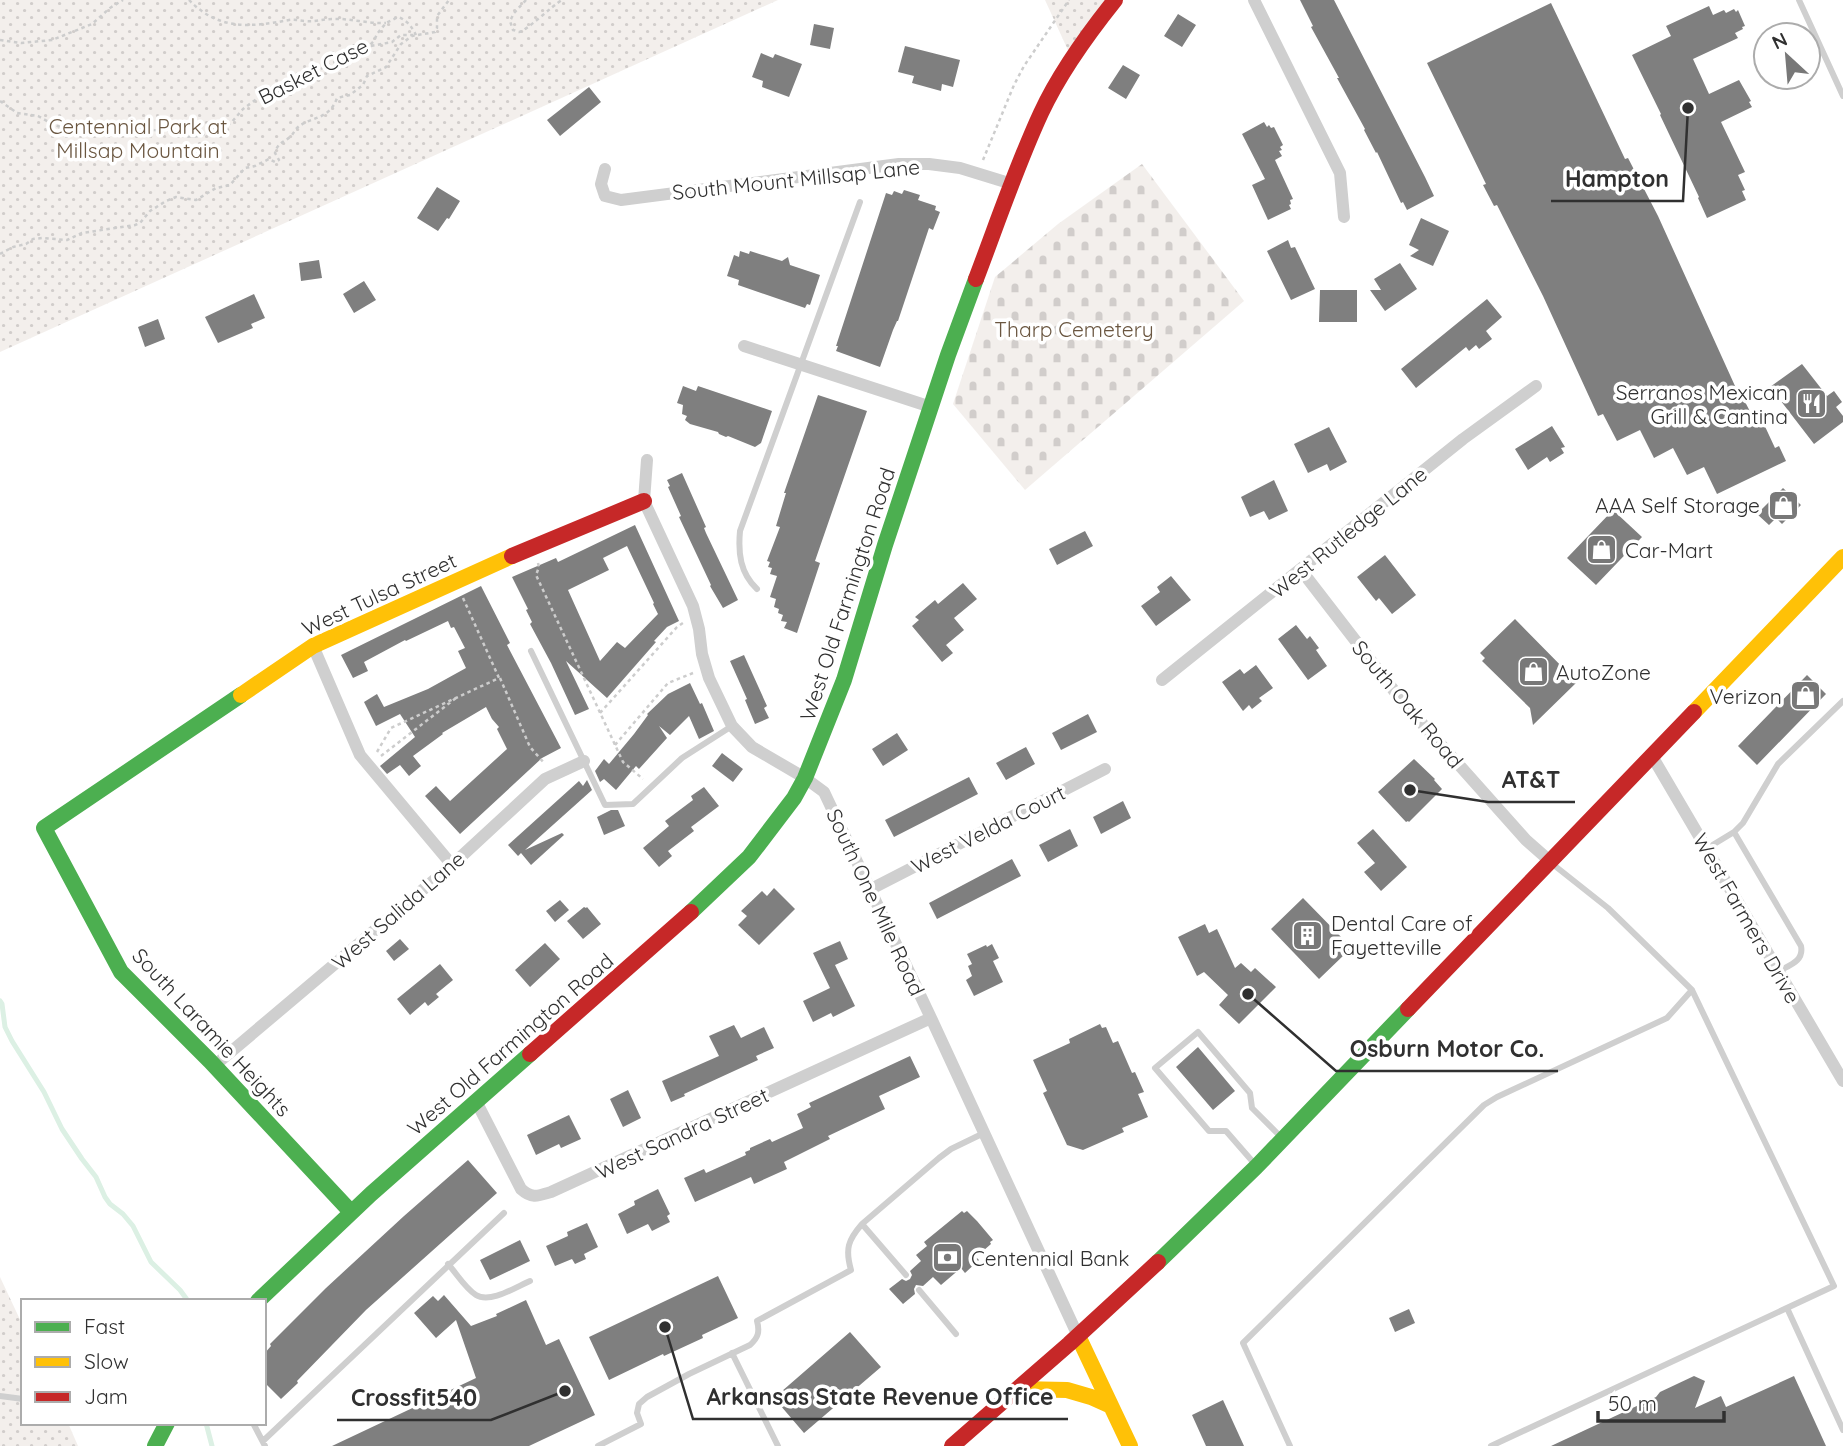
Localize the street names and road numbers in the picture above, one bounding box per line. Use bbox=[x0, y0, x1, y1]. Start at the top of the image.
street label: Basket Case bbox=[254, 32, 372, 110]
street label: South Mount Millsap Lane bbox=[671, 153, 921, 205]
street label: West Rutledge Lane bbox=[1264, 461, 1432, 603]
street label: West Old Farmington Road bbox=[794, 464, 900, 724]
street label: West Tulsa Street bbox=[298, 547, 460, 641]
street label: South Oak Road bbox=[1347, 635, 1469, 773]
street label: West Velda Court bbox=[907, 779, 1069, 879]
street label: South One Mile Road bbox=[821, 804, 931, 1000]
street label: West Farmers Drive bbox=[1688, 828, 1806, 1008]
street label: West Salida Lane bbox=[326, 845, 470, 975]
street label: South Laramie Heights bbox=[127, 942, 297, 1122]
street label: West Old Farmington Road bbox=[402, 947, 618, 1141]
street label: West Sandra Street bbox=[591, 1082, 773, 1184]

